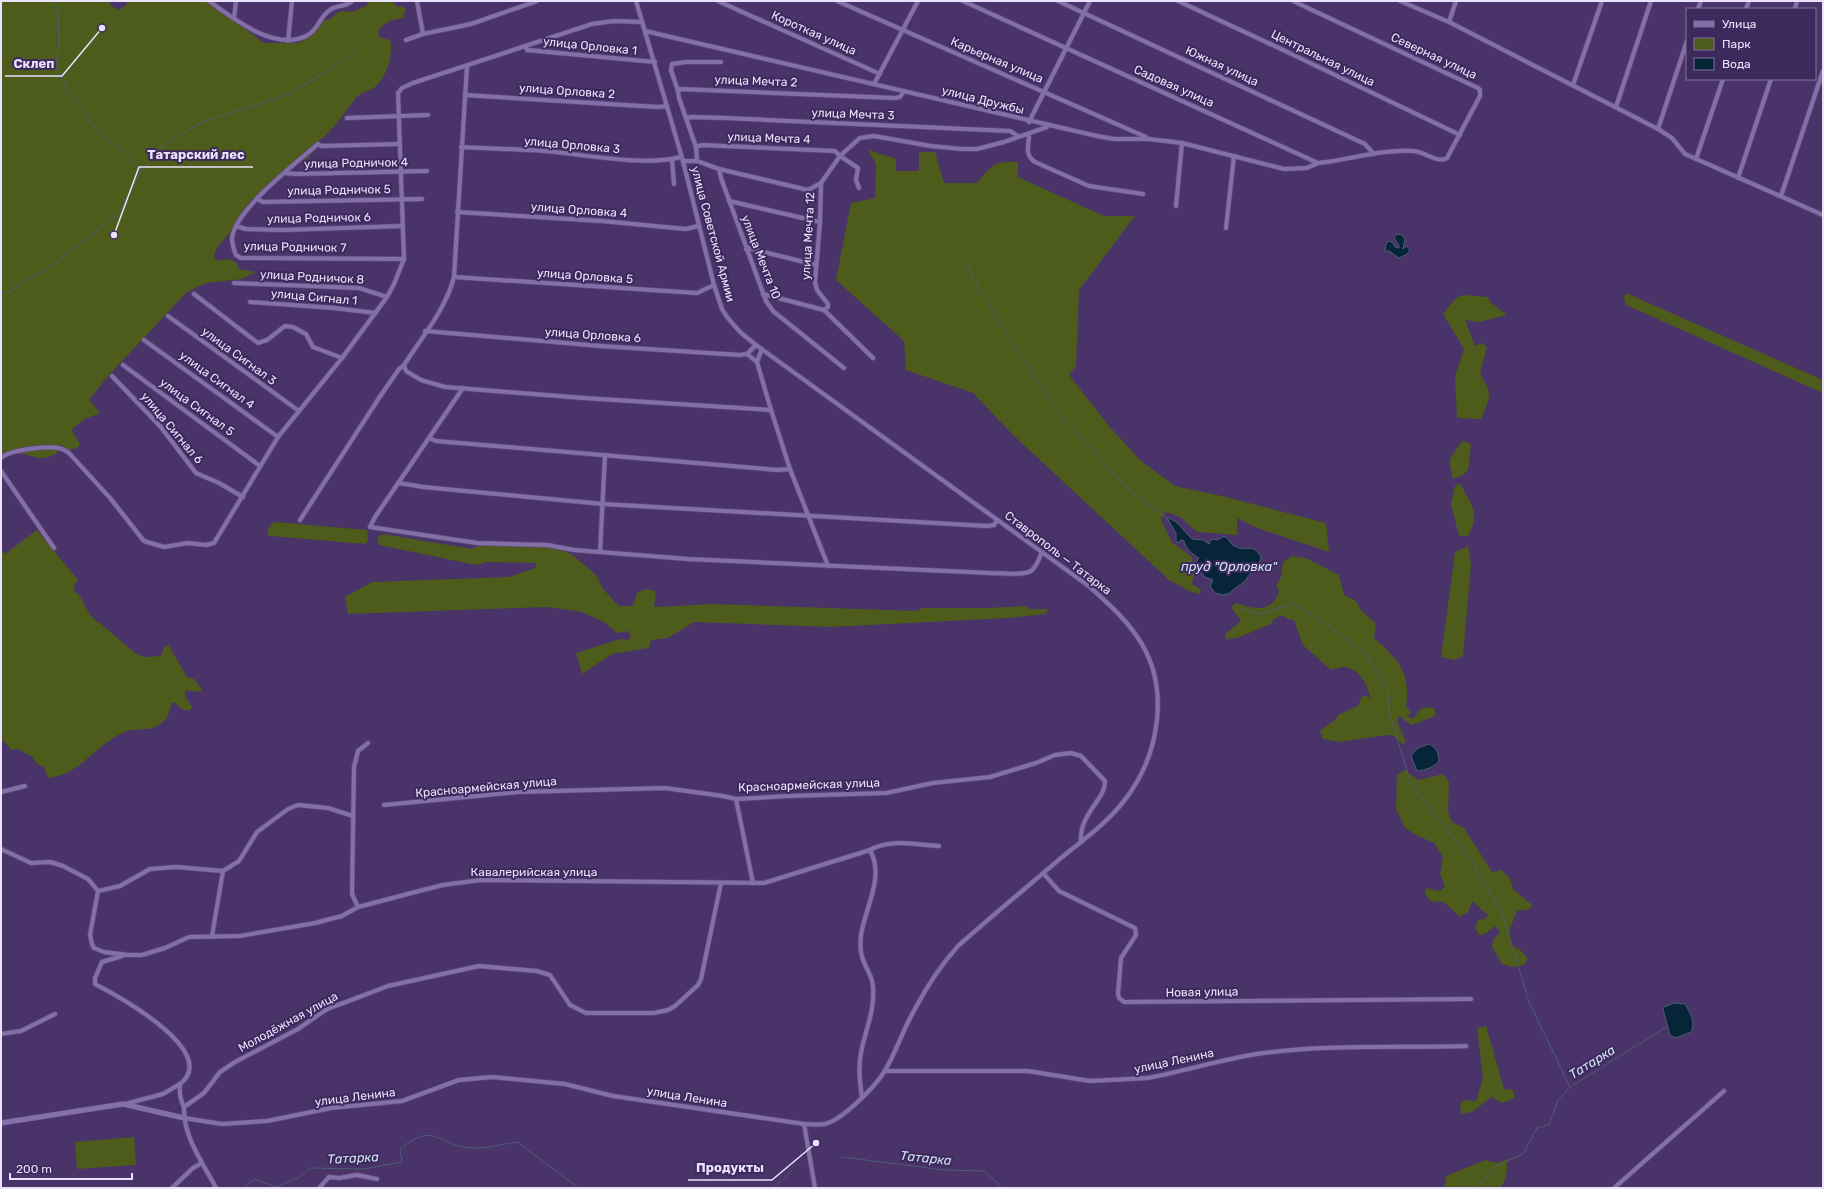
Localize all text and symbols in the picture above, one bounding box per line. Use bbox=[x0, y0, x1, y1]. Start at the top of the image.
street label: Короткая улица bbox=[769, 8, 859, 58]
legend bbox=[1686, 8, 1816, 80]
text: Улица bbox=[1722, 17, 1756, 31]
street label: Центральная улица bbox=[1269, 27, 1377, 89]
street label: Северная улица bbox=[1389, 30, 1479, 82]
street label: улица Орловка 1 bbox=[542, 34, 638, 58]
street label: Карьерная улица bbox=[949, 34, 1045, 86]
text: Парк bbox=[1722, 37, 1751, 51]
street label: Южная улица bbox=[1183, 43, 1261, 89]
callout: Склеп bbox=[5, 51, 62, 76]
text: Склеп bbox=[13, 56, 55, 71]
text: Вода bbox=[1722, 57, 1751, 71]
street label: Садовая улица bbox=[1132, 62, 1216, 110]
street label: улица Мечта 2 bbox=[714, 73, 798, 89]
street label: улица Орловка 2 bbox=[519, 81, 615, 101]
street label: улица Дружбы bbox=[940, 83, 1026, 117]
street label: улица Мечта 3 bbox=[811, 106, 895, 122]
street label: улица Мечта 4 bbox=[727, 130, 811, 146]
street label: улица Орловка 3 bbox=[523, 134, 621, 156]
callout: Татарский лес bbox=[139, 142, 253, 167]
text: Татарский лес bbox=[147, 147, 245, 162]
street label: улица Родничок 4 bbox=[304, 155, 409, 171]
street label: улица Советской Армии bbox=[688, 165, 738, 303]
street label: улица Родничок 5 bbox=[287, 182, 391, 198]
street label: улица Мечта 12 bbox=[799, 192, 817, 280]
street label: улица Орловка 4 bbox=[530, 200, 628, 220]
street label: улица Родничок 6 bbox=[267, 210, 371, 226]
street label: улица Мечта 10 bbox=[739, 213, 783, 301]
street label: улица Родничок 7 bbox=[243, 239, 347, 255]
street label: улица Орловка 5 bbox=[536, 266, 634, 286]
street label: улица Родничок 8 bbox=[260, 267, 364, 287]
street label: улица Сигнал 1 bbox=[270, 286, 358, 308]
street label: улица Сигнал 3 bbox=[199, 324, 279, 388]
street label: улица Орловка 6 bbox=[544, 325, 642, 345]
street label: улица Сигнал 4 bbox=[177, 348, 258, 412]
street label: улица Сигнал 5 bbox=[157, 375, 237, 439]
street label: улица Сигнал 6 bbox=[138, 389, 206, 467]
street label: Ставрополь — Татарка bbox=[1002, 508, 1114, 598]
water label: пруд "Орловка" bbox=[1181, 559, 1278, 574]
street label: Красноармейская улица bbox=[415, 774, 557, 800]
street label: Красноармейская улица bbox=[738, 776, 880, 794]
street label: Кавалерийская улица bbox=[471, 865, 597, 879]
street label: Новая улица bbox=[1165, 984, 1239, 1000]
street label: Молодёжная улица bbox=[236, 989, 340, 1055]
water label: Татарка bbox=[1566, 1042, 1618, 1082]
street label: улица Ленина bbox=[1133, 1046, 1215, 1076]
street label: улица Ленина bbox=[646, 1084, 728, 1110]
street label: улица Ленина bbox=[314, 1085, 396, 1109]
water label: Татарка bbox=[900, 1148, 953, 1168]
water label: Татарка bbox=[327, 1149, 380, 1167]
scale bar bbox=[10, 1155, 132, 1181]
callout: Продукты bbox=[688, 1155, 772, 1180]
text: Продукты bbox=[696, 1160, 764, 1175]
text: 200 m bbox=[16, 1162, 52, 1176]

